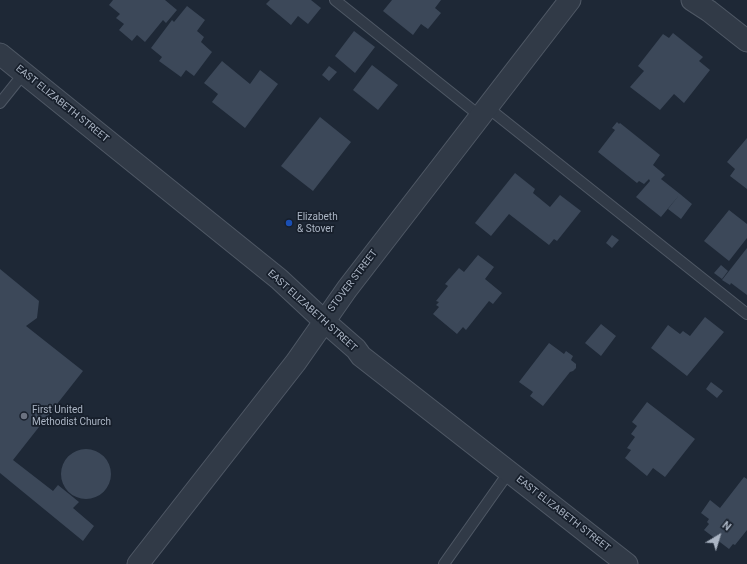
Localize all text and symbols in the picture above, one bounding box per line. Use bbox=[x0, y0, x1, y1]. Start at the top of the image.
street label: EAST ELIZABETH STREET bbox=[13, 63, 111, 145]
place label: Elizabeth & Stover bbox=[297, 211, 338, 234]
marker: Elizabeth & Stover bbox=[284, 218, 294, 228]
street label: STOVER STREET bbox=[326, 248, 380, 314]
street label: EAST ELIZABETH STREET bbox=[265, 268, 359, 354]
place label: First United Methodist Church bbox=[32, 404, 111, 428]
marker: First United Methodist Church bbox=[19, 411, 29, 421]
street label: EAST ELIZABETH STREET bbox=[514, 474, 612, 554]
north arrow bbox=[699, 516, 739, 556]
text: N bbox=[720, 519, 734, 534]

